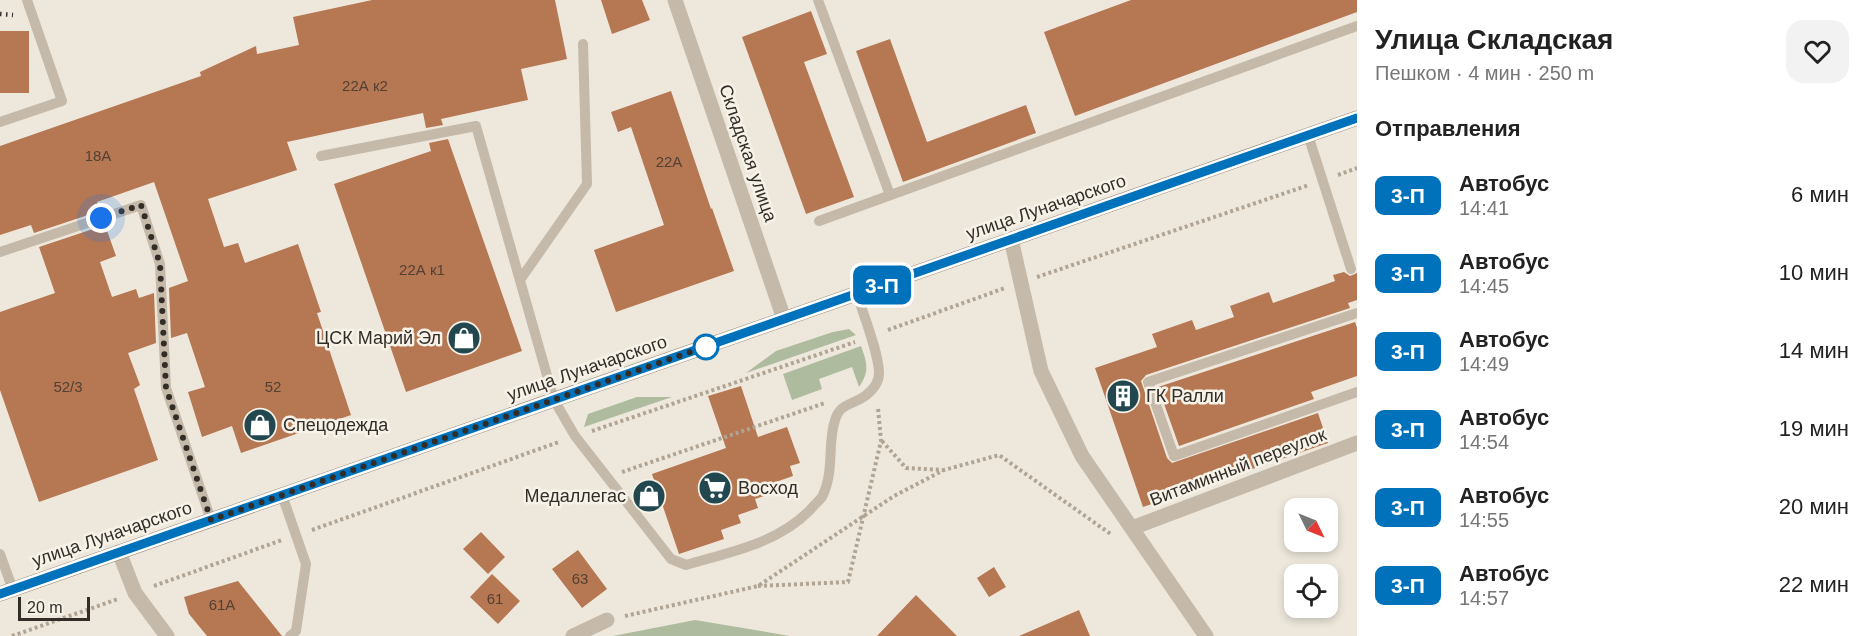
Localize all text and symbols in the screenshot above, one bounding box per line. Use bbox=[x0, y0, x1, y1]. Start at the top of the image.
button: heart bbox=[1786, 20, 1849, 83]
text: Улица Складская bbox=[1375, 24, 1613, 55]
text: Пешком · 4 мин · 250 m bbox=[1375, 62, 1594, 84]
house number: 22А к2 bbox=[342, 77, 388, 94]
street label: Складская улица bbox=[715, 82, 781, 225]
text: Отправления bbox=[1375, 116, 1521, 141]
house number: 18А bbox=[85, 147, 111, 164]
house number: 22А bbox=[656, 153, 682, 170]
street label: улица Луначарского bbox=[963, 170, 1129, 244]
text: Автобус bbox=[1459, 171, 1549, 196]
text: 6 мин bbox=[1791, 182, 1849, 207]
text: 3-П bbox=[1391, 184, 1425, 207]
text: 14:41 bbox=[1459, 197, 1509, 219]
your location bbox=[86, 203, 116, 233]
text: Автобус bbox=[1459, 249, 1549, 274]
text: 10 мин bbox=[1779, 260, 1849, 285]
house number: 22А к1 bbox=[399, 261, 445, 278]
text: 3-П bbox=[1391, 262, 1425, 285]
line badge: 3-П bbox=[848, 266, 916, 304]
text: 3-П bbox=[865, 274, 899, 297]
text: 14:45 bbox=[1459, 275, 1509, 297]
shop icon: ЦСК Марий Эл bbox=[446, 320, 482, 356]
text: Автобус bbox=[1459, 327, 1549, 352]
place label: ЦСК Марий Эл bbox=[316, 328, 441, 348]
street label: улица Луначарского bbox=[504, 331, 670, 405]
unlabelled marker bbox=[693, 334, 719, 360]
text: 14 мин bbox=[1779, 338, 1849, 363]
text: 3-П bbox=[1391, 340, 1425, 363]
text: 14:49 bbox=[1459, 353, 1509, 375]
house number: 52/3 bbox=[53, 378, 83, 395]
house number: 52 bbox=[265, 378, 281, 395]
building icon: ГК Ралли bbox=[1105, 378, 1141, 414]
place label: ГК Ралли bbox=[1146, 386, 1224, 406]
text: Автобус bbox=[1459, 405, 1549, 430]
shop icon: Спецодежда bbox=[242, 407, 278, 443]
place label: Спецодежда bbox=[283, 415, 389, 435]
text: 19 мин bbox=[1779, 416, 1849, 441]
text: 3-П bbox=[1391, 418, 1425, 441]
street label: Витаминный переулок bbox=[1147, 424, 1329, 510]
text: 14:54 bbox=[1459, 431, 1509, 453]
supermarket icon: Восход bbox=[697, 470, 733, 506]
shop icon: Медаллегас bbox=[631, 478, 667, 514]
place label: Восход bbox=[738, 478, 798, 498]
text: Автобус bbox=[1459, 483, 1549, 508]
place label: Медаллегас bbox=[524, 486, 626, 506]
text: 20 мин bbox=[1779, 494, 1849, 519]
text: 3-П bbox=[1391, 496, 1425, 519]
street label: улица Луначарского bbox=[29, 497, 195, 571]
north arrow bbox=[1284, 498, 1338, 552]
map controls bbox=[1284, 498, 1338, 618]
text: 14:55 bbox=[1459, 509, 1509, 531]
text: Автобус bbox=[1459, 561, 1549, 586]
button: locate bbox=[1284, 564, 1338, 618]
house number: 63 bbox=[572, 570, 588, 587]
text: 22 мин bbox=[1779, 572, 1849, 597]
text: 3-П bbox=[1391, 574, 1425, 597]
text: 14:57 bbox=[1459, 587, 1509, 609]
house number: 61 bbox=[487, 590, 503, 607]
scale bar bbox=[18, 594, 90, 622]
house number: 61А bbox=[209, 596, 235, 613]
text: 20 m bbox=[27, 599, 63, 616]

